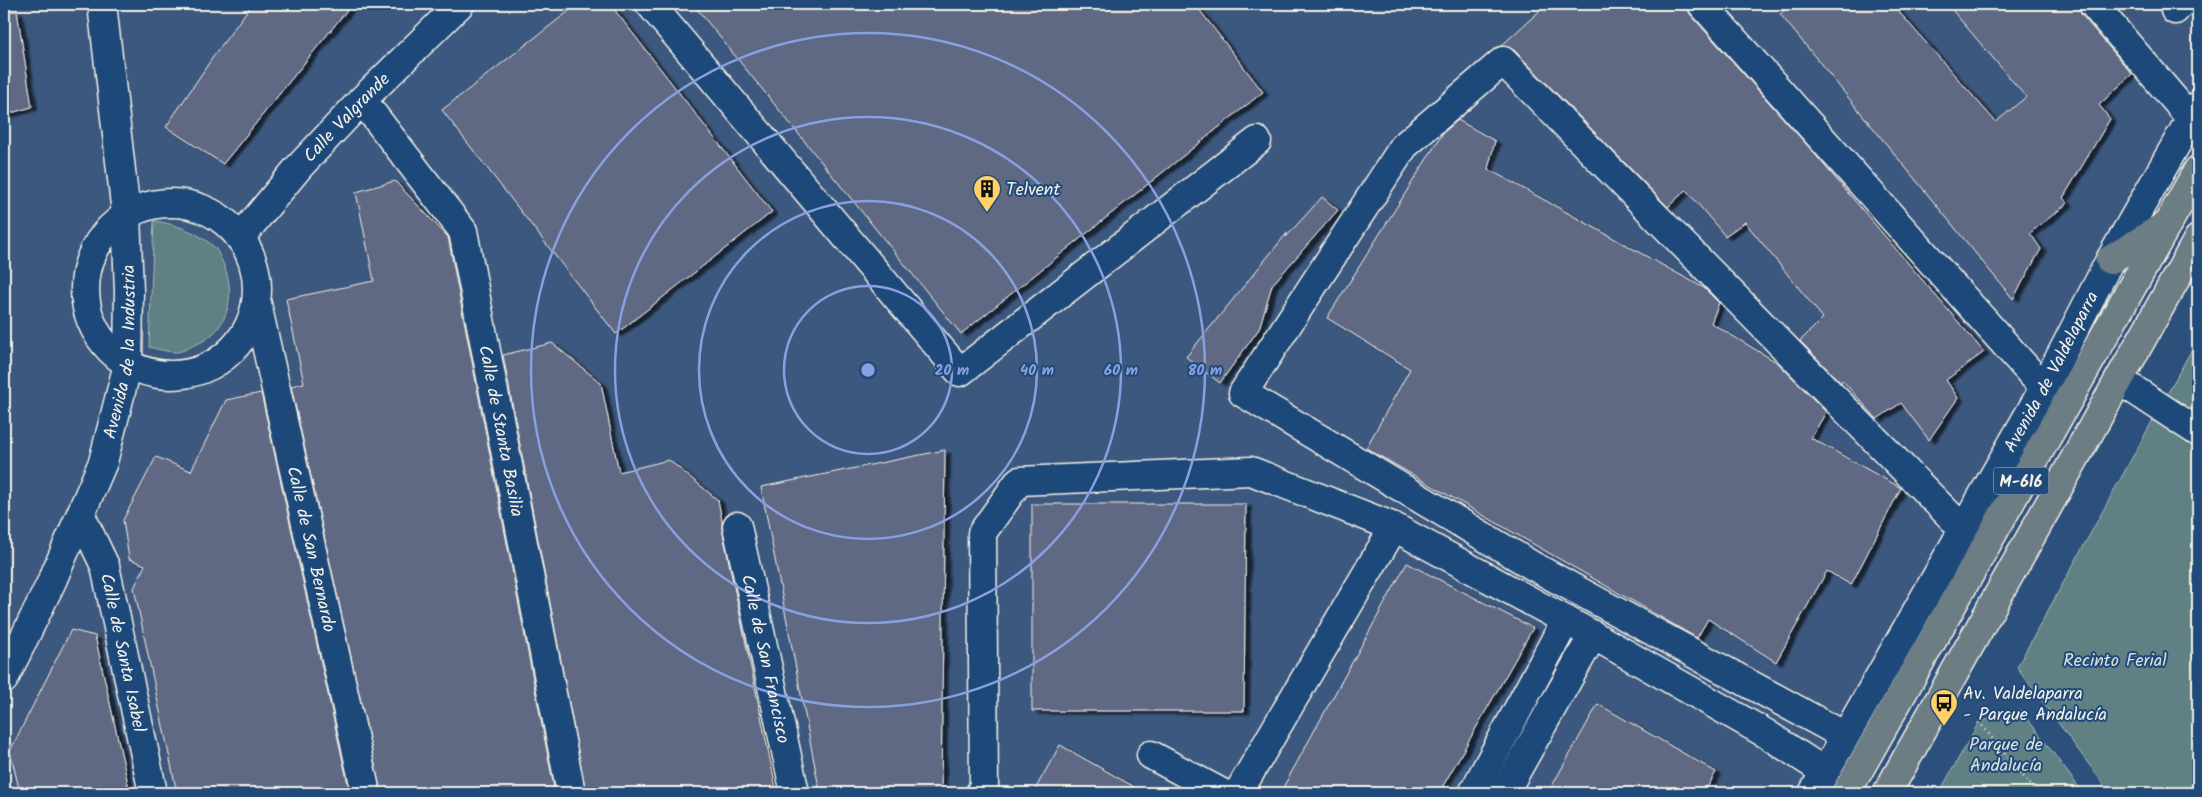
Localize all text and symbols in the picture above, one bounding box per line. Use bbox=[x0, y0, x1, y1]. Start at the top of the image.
street label: Calle Valgrande bbox=[297, 67, 398, 170]
building icon: Telvent bbox=[972, 174, 1002, 213]
place label: Telvent bbox=[1006, 176, 1061, 205]
street label: Avenida de la Industria bbox=[96, 264, 145, 442]
street label: Avenida de Valdelaparra bbox=[1997, 287, 2107, 458]
street label: Calle de Stanta Basilia bbox=[469, 343, 531, 519]
text: 20 m bbox=[935, 359, 969, 383]
text: 40 m bbox=[1020, 359, 1054, 383]
text: 60 m bbox=[1104, 359, 1138, 383]
text: 80 m bbox=[1188, 359, 1222, 383]
centre of rings bbox=[859, 361, 877, 379]
street label: Calle de San Bernardo bbox=[278, 464, 343, 635]
road number: M-616 bbox=[1994, 468, 2048, 494]
street label: Calle de Santa Isabel bbox=[91, 571, 153, 736]
street label: Calle de San Francisco bbox=[732, 572, 797, 746]
park label: Recinto Ferial bbox=[2063, 647, 2167, 676]
place label: Av. Valdelaparra - Parque Andalucía bbox=[1963, 680, 2107, 730]
bus stop icon: Av. Valdelaparra - Parque Andalucía bbox=[1929, 688, 1959, 727]
park label: Parque de Andalucía bbox=[1969, 731, 2043, 781]

